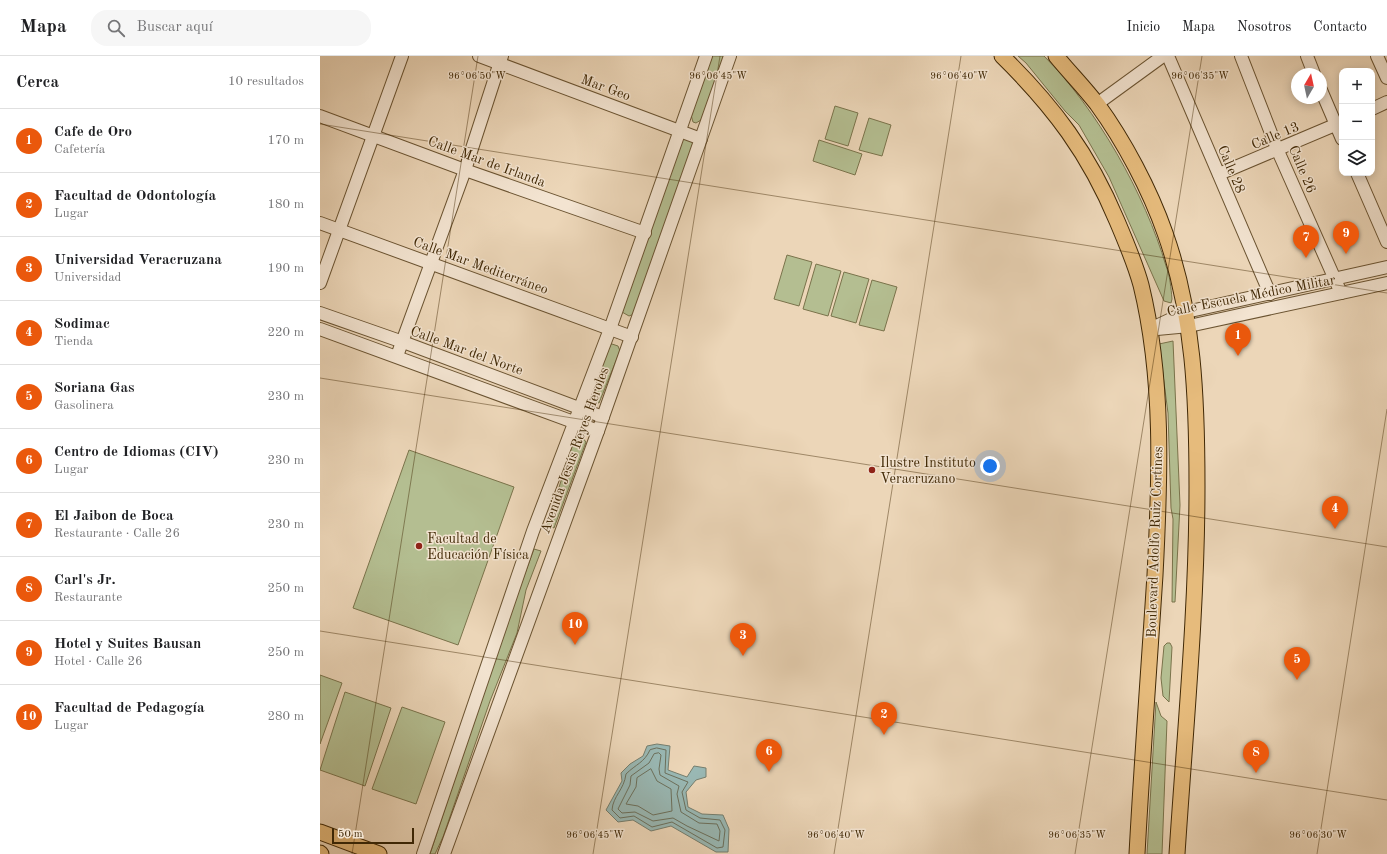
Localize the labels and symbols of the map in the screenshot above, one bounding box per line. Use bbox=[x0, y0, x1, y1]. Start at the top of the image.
north arrow bbox=[1291, 68, 1327, 104]
text: 96°06'50"W bbox=[448, 71, 506, 81]
text: 96°06'45"W bbox=[689, 71, 747, 81]
text: 96°06'40"W bbox=[930, 71, 988, 81]
text: 96°06'35"W bbox=[1171, 71, 1229, 81]
street label: Mar Geo bbox=[579, 73, 632, 103]
street label: Calle 13 bbox=[1249, 120, 1301, 152]
street label: Calle Mar de Irlanda bbox=[426, 134, 547, 190]
street label: Calle 28 bbox=[1215, 143, 1247, 195]
street label: Calle 26 bbox=[1286, 143, 1318, 195]
pin: 9 bbox=[1333, 221, 1359, 254]
pin: 7 bbox=[1293, 225, 1319, 258]
street label: Calle Mar Mediterráneo bbox=[411, 235, 550, 297]
street label: Calle Escuela Médico Militar bbox=[1166, 273, 1337, 319]
pin: 1 bbox=[1225, 323, 1251, 356]
street label: Calle Mar del Norte bbox=[408, 324, 525, 378]
street label: Avenida Jesús Reyes Heroles bbox=[538, 365, 612, 535]
street label: Boulevard Adolfo Ruiz Cortines bbox=[1145, 446, 1165, 638]
place label: Ilustre Instituto Veracruzano bbox=[880, 456, 976, 486]
your location bbox=[980, 456, 1000, 476]
marker: Ilustre Instituto Veracruzano bbox=[867, 465, 877, 475]
pin: 4 bbox=[1322, 496, 1348, 529]
place label: Facultad de Educación Física bbox=[427, 532, 529, 562]
marker: Facultad de Educación Física bbox=[414, 541, 424, 551]
pin: 10 bbox=[562, 612, 588, 645]
pin: 3 bbox=[730, 623, 756, 656]
pin: 5 bbox=[1284, 647, 1310, 680]
pin: 2 bbox=[871, 702, 897, 735]
pin: 6 bbox=[756, 739, 782, 772]
pin: 8 bbox=[1243, 740, 1269, 773]
scale bar bbox=[332, 826, 414, 845]
text: 96°06'45"W bbox=[566, 830, 624, 840]
text: 96°06'40"W bbox=[807, 830, 865, 840]
text: 96°06'35"W bbox=[1048, 830, 1106, 840]
text: 96°06'30"W bbox=[1289, 830, 1347, 840]

